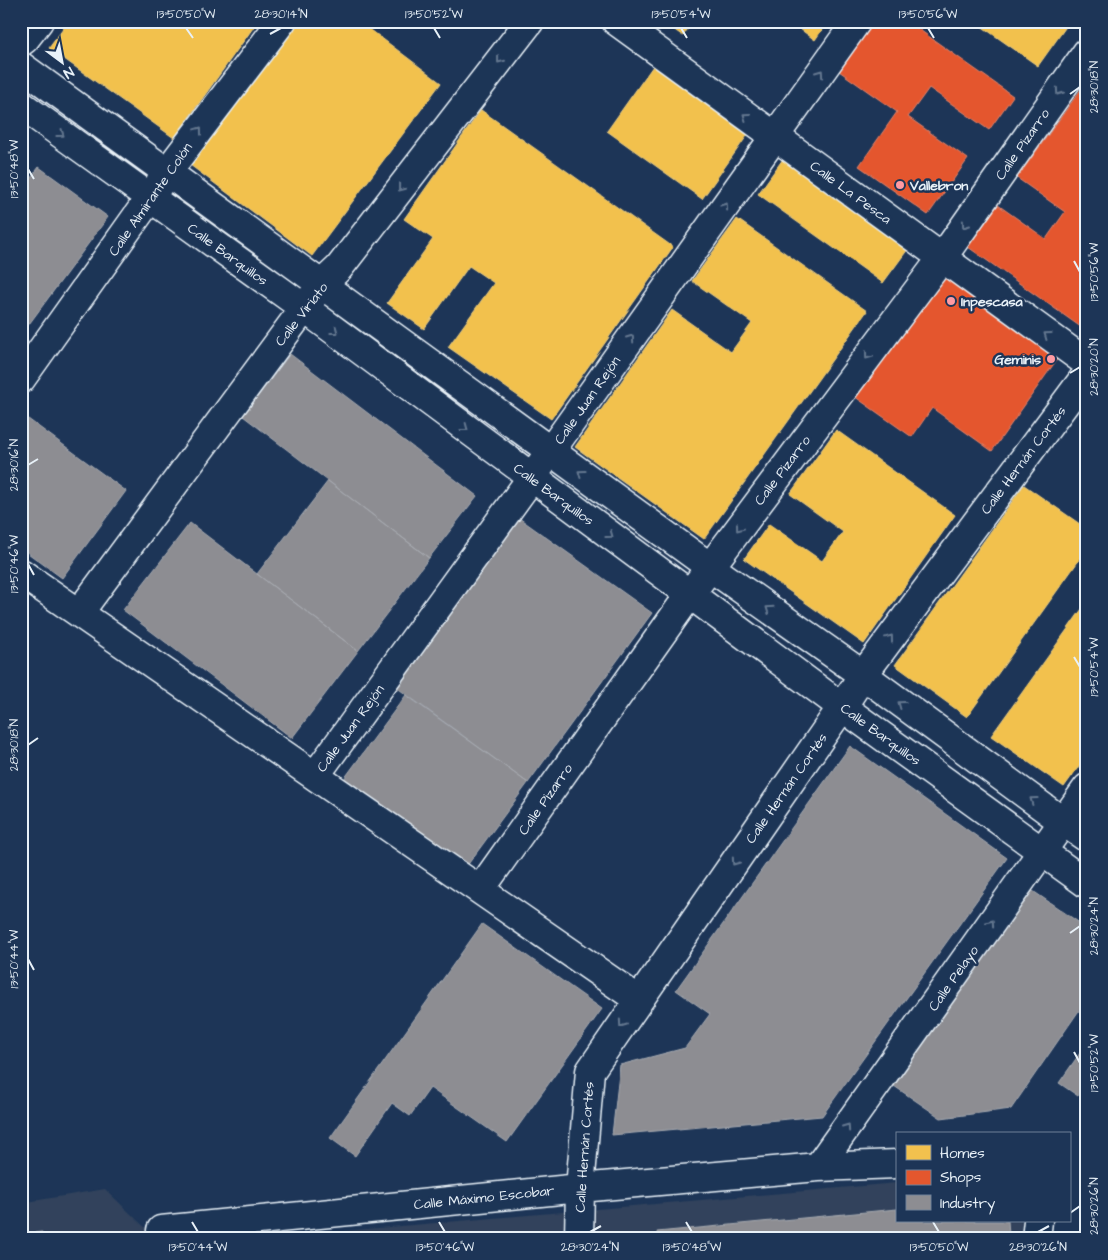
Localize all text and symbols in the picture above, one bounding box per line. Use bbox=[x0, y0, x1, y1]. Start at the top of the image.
text: 13°50'50"W bbox=[157, 6, 216, 23]
text: 28°30'14"N bbox=[255, 6, 308, 23]
text: 13°50'52"W bbox=[405, 6, 464, 23]
text: 13°50'54"W bbox=[651, 6, 711, 23]
text: 13°50'56"W bbox=[899, 6, 958, 23]
north arrow bbox=[38, 38, 88, 88]
one-way arrow bbox=[497, 54, 506, 64]
text: 28°30'18"N bbox=[1086, 60, 1103, 113]
text: N bbox=[59, 61, 77, 83]
one-way arrow bbox=[814, 70, 823, 79]
one-way arrow bbox=[1056, 86, 1065, 96]
street label: Calle Pizarro bbox=[991, 105, 1055, 184]
one-way arrow bbox=[742, 113, 752, 122]
one-way arrow bbox=[193, 126, 202, 136]
one-way arrow bbox=[55, 128, 65, 137]
text: 13°50'48"W bbox=[6, 139, 23, 198]
street label: Calle Almirante Colón bbox=[104, 139, 198, 260]
street label: Calle La Pesca bbox=[805, 156, 895, 229]
place label: Vallebron bbox=[909, 176, 968, 196]
marker: Vallebron bbox=[894, 179, 906, 191]
one-way arrow bbox=[398, 182, 406, 191]
one-way arrow bbox=[719, 202, 728, 212]
street label: Calle Barquillos bbox=[183, 219, 272, 291]
one-way arrow bbox=[962, 219, 971, 229]
text: 13°50'56"W bbox=[1086, 242, 1103, 301]
street label: Calle Viriato bbox=[271, 278, 333, 351]
place label: Inpescasa bbox=[961, 292, 1024, 312]
marker: Inpescasa bbox=[945, 295, 957, 307]
one-way arrow bbox=[329, 325, 339, 334]
one-way arrow bbox=[1043, 332, 1053, 341]
one-way arrow bbox=[625, 334, 634, 344]
text: 28°30'20"N bbox=[1086, 338, 1103, 396]
one-way arrow bbox=[866, 350, 874, 359]
place label: Geminis bbox=[995, 350, 1041, 370]
street label: Calle Juan Rejón bbox=[550, 352, 626, 449]
marker: Geminis bbox=[1045, 353, 1057, 365]
street label: Calle Hernán Cortés bbox=[976, 402, 1071, 519]
one-way arrow bbox=[459, 422, 469, 431]
street label: Calle Pizarro bbox=[750, 431, 816, 510]
text: 28°30'16"N bbox=[6, 438, 23, 491]
street label: Calle Barquillos bbox=[509, 459, 598, 531]
one-way arrow bbox=[577, 470, 587, 479]
one-way arrow bbox=[737, 522, 745, 531]
one-way arrow bbox=[604, 529, 614, 538]
text: 13°50'46"W bbox=[6, 534, 23, 593]
one-way arrow bbox=[765, 606, 775, 615]
one-way arrow bbox=[885, 635, 893, 644]
text: 13°50'54"W bbox=[1086, 637, 1103, 697]
street label: Calle Juan Rejón bbox=[312, 681, 389, 776]
street label: Calle Barquillos bbox=[836, 699, 925, 771]
one-way arrow bbox=[898, 700, 907, 710]
text: 28°30'18"N bbox=[6, 718, 23, 771]
street label: Calle Hernán Cortés bbox=[741, 729, 833, 848]
street label: Calle Pizarro bbox=[514, 760, 578, 839]
one-way arrow bbox=[1029, 796, 1038, 806]
one-way arrow bbox=[732, 856, 741, 866]
text: 28°30'24"N bbox=[1086, 896, 1103, 955]
one-way arrow bbox=[985, 919, 994, 929]
text: 13°50'44"W bbox=[6, 929, 23, 988]
street label: Calle Pelayo bbox=[924, 942, 984, 1015]
one-way arrow bbox=[619, 1018, 628, 1028]
text: 13°50'52"W bbox=[1086, 1033, 1103, 1092]
street label: Calle Hernán Cortés bbox=[570, 1081, 600, 1213]
one-way arrow bbox=[841, 1123, 850, 1133]
legend bbox=[896, 1132, 1070, 1222]
text: Homes bbox=[940, 1143, 985, 1164]
text: Shops bbox=[940, 1167, 982, 1188]
text: 28°30'26"N bbox=[1086, 1177, 1103, 1235]
street label: Calle Máximo Escobar bbox=[413, 1181, 556, 1215]
text: Industry bbox=[940, 1193, 995, 1215]
text: 13°50'44"W bbox=[169, 1239, 228, 1256]
text: 13°50'46"W bbox=[416, 1239, 475, 1256]
text: 28°30'24"N bbox=[561, 1239, 620, 1256]
text: 13°50'48"W bbox=[663, 1239, 722, 1256]
text: 13°50'50"W bbox=[910, 1239, 969, 1256]
text: 28°30'26"N bbox=[1009, 1239, 1067, 1256]

